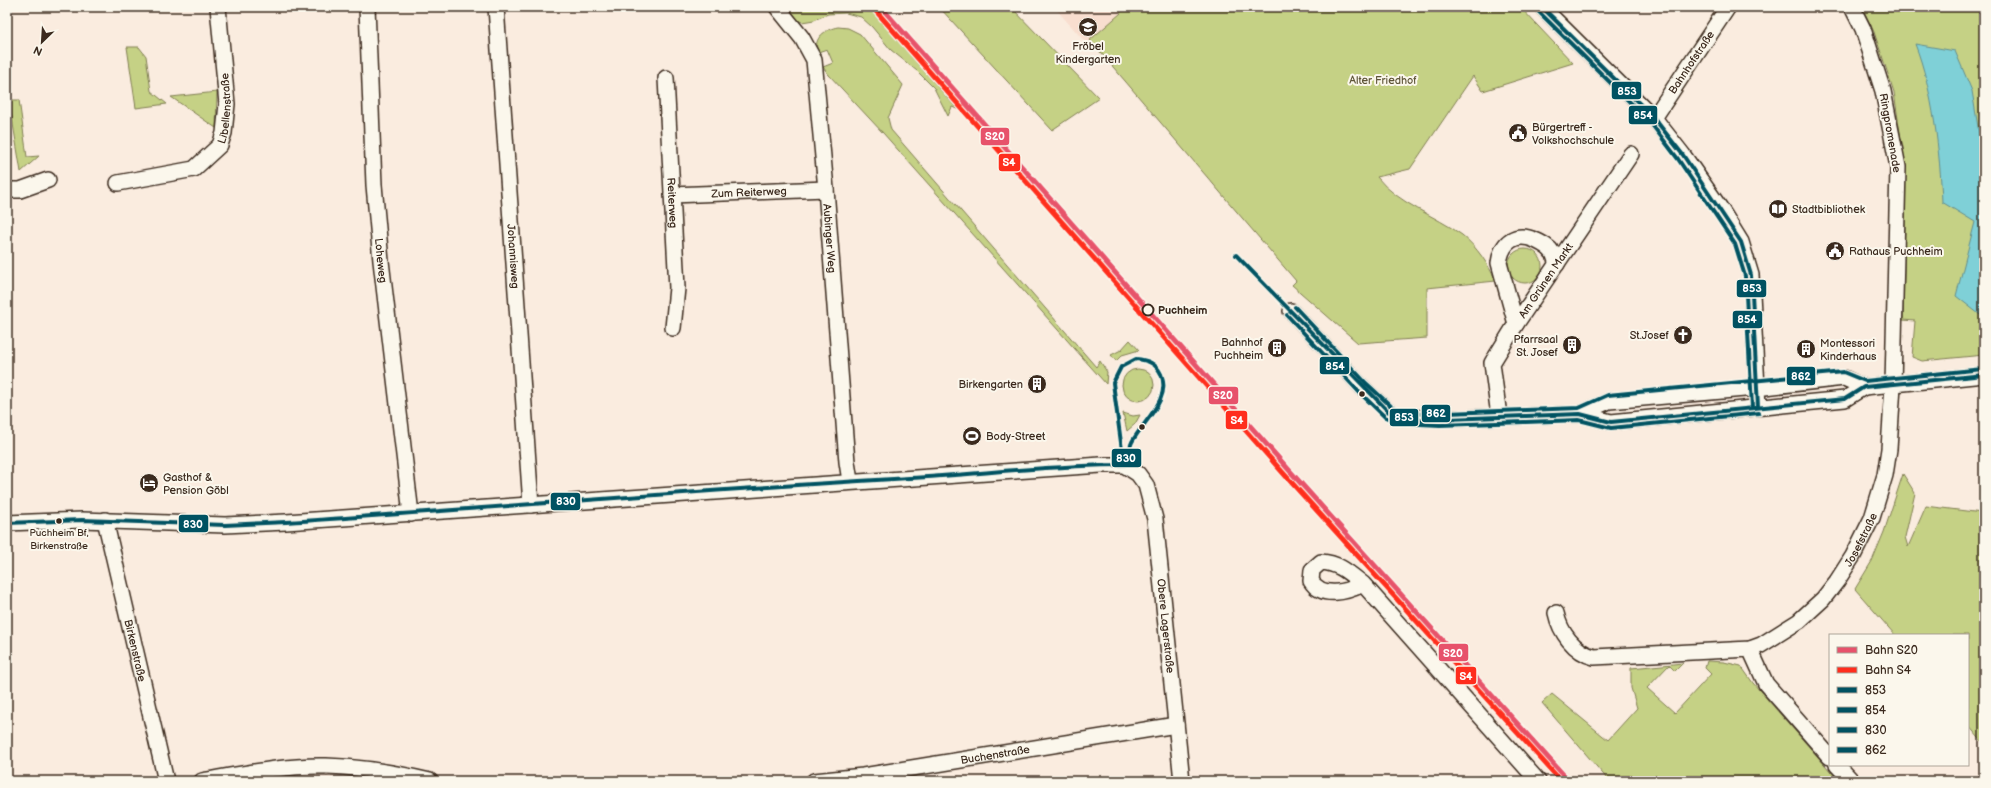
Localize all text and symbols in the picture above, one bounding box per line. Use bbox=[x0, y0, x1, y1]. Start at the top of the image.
school or university icon: Fröbel Kindergarten bbox=[1077, 16, 1099, 38]
north arrow bbox=[22, 22, 62, 62]
street label: Bahnhofstraße bbox=[1666, 28, 1717, 96]
place label: Fröbel Kindergarten bbox=[1056, 40, 1120, 66]
text: N bbox=[31, 43, 44, 58]
street label: Libellenstraße bbox=[214, 72, 234, 145]
park label: Alter Friedhof bbox=[1349, 74, 1417, 87]
line badge: 853 bbox=[1611, 81, 1642, 100]
text: 853 bbox=[1617, 85, 1637, 98]
street label: Ringpromenade bbox=[1877, 92, 1903, 174]
line badge: 854 bbox=[1628, 105, 1658, 125]
text: 854 bbox=[1633, 109, 1653, 122]
place label: Bürgertreff - Volkshochschule bbox=[1532, 121, 1615, 147]
public building icon: Bürgertreff - Volkshochschule bbox=[1507, 122, 1529, 144]
line badge: S20 bbox=[980, 127, 1010, 146]
text: S20 bbox=[985, 130, 1005, 143]
line badge: S4 bbox=[998, 153, 1021, 172]
text: S4 bbox=[1002, 156, 1016, 169]
street label: Reiterweg bbox=[665, 177, 680, 228]
street label: Zum Reiterweg bbox=[710, 184, 787, 200]
library icon: Stadtbibliothek bbox=[1767, 198, 1789, 220]
street label: Aubinger Weg bbox=[821, 203, 839, 274]
place label: Stadtbibliothek bbox=[1792, 203, 1866, 216]
street label: Johannisweg bbox=[505, 224, 522, 289]
street label: Loheweg bbox=[372, 238, 390, 284]
street label: Am Grünen Markt bbox=[1515, 240, 1576, 320]
public building icon: Rathaus Puchheim bbox=[1824, 240, 1846, 262]
place label: Rathaus Puchheim bbox=[1849, 245, 1943, 258]
line badge: 853 bbox=[1736, 279, 1767, 298]
text: 853 bbox=[1742, 282, 1762, 295]
marker: Puchheim bbox=[1141, 303, 1155, 317]
place label: Puchheim bbox=[1158, 304, 1208, 317]
line badge: 854 bbox=[1732, 310, 1763, 329]
text: 854 bbox=[1737, 313, 1757, 326]
church icon: St.Josef bbox=[1672, 324, 1694, 346]
place label: St.Josef bbox=[1630, 329, 1670, 342]
place label: Pfarrsaal St. Josef bbox=[1514, 333, 1559, 359]
building icon: Pfarrsaal St. Josef bbox=[1561, 334, 1583, 356]
place label: Bahnhof Puchheim bbox=[1214, 336, 1264, 362]
building icon: Bahnhof Puchheim bbox=[1266, 337, 1288, 359]
place label: Montessori Kinderhaus bbox=[1820, 337, 1877, 363]
building icon: Montessori Kinderhaus bbox=[1795, 338, 1817, 360]
line badge: 854 bbox=[1319, 356, 1350, 375]
text: 854 bbox=[1325, 360, 1345, 373]
line badge: 862 bbox=[1786, 366, 1816, 386]
text: 862 bbox=[1791, 370, 1811, 383]
building icon: Birkengarten bbox=[1026, 373, 1048, 395]
place label: Birkengarten bbox=[959, 378, 1023, 391]
line badge: S20 bbox=[1208, 386, 1239, 405]
text: S20 bbox=[1213, 389, 1233, 402]
unlabelled marker bbox=[1357, 389, 1367, 399]
line badge: 862 bbox=[1421, 404, 1451, 423]
text: 862 bbox=[1426, 407, 1446, 420]
line badge: 853 bbox=[1389, 408, 1419, 427]
line badge: S4 bbox=[1225, 410, 1248, 430]
text: 853 bbox=[1394, 411, 1414, 424]
text: S4 bbox=[1230, 414, 1244, 427]
unlabelled marker bbox=[1137, 422, 1147, 432]
sports icon: Body-Street bbox=[961, 425, 983, 447]
place label: Body-Street bbox=[986, 430, 1046, 443]
line badge: 830 bbox=[1111, 448, 1142, 468]
text: 830 bbox=[1116, 452, 1136, 465]
place label: Gasthof & Pension Göbl bbox=[163, 471, 229, 497]
hotel icon: Gasthof & Pension Göbl bbox=[138, 472, 160, 494]
line badge: 830 bbox=[550, 492, 581, 511]
text: 830 bbox=[556, 495, 576, 508]
street label: Josefstraße bbox=[1842, 511, 1880, 569]
line badge: 830 bbox=[178, 514, 209, 533]
marker: Puchheim Bf, Birkenstraße bbox=[54, 516, 64, 526]
text: 830 bbox=[183, 518, 203, 531]
place label: Puchheim Bf, Birkenstraße bbox=[29, 527, 89, 552]
street label: Obere Lagerstraße bbox=[1155, 578, 1177, 674]
street label: Birkenstraße bbox=[122, 618, 149, 683]
legend bbox=[1829, 634, 1969, 766]
line badge: S20 bbox=[1438, 643, 1469, 662]
text: Bahn S20 bbox=[1865, 643, 1918, 658]
text: S20 bbox=[1443, 647, 1463, 660]
text: Bahn S4 bbox=[1865, 663, 1912, 678]
line badge: S4 bbox=[1455, 666, 1477, 685]
text: S4 bbox=[1459, 670, 1473, 683]
text: 853 bbox=[1865, 683, 1886, 698]
text: 854 bbox=[1865, 703, 1887, 718]
text: 830 bbox=[1865, 723, 1886, 738]
street label: Buchenstraße bbox=[959, 742, 1031, 767]
text: 862 bbox=[1865, 743, 1886, 758]

